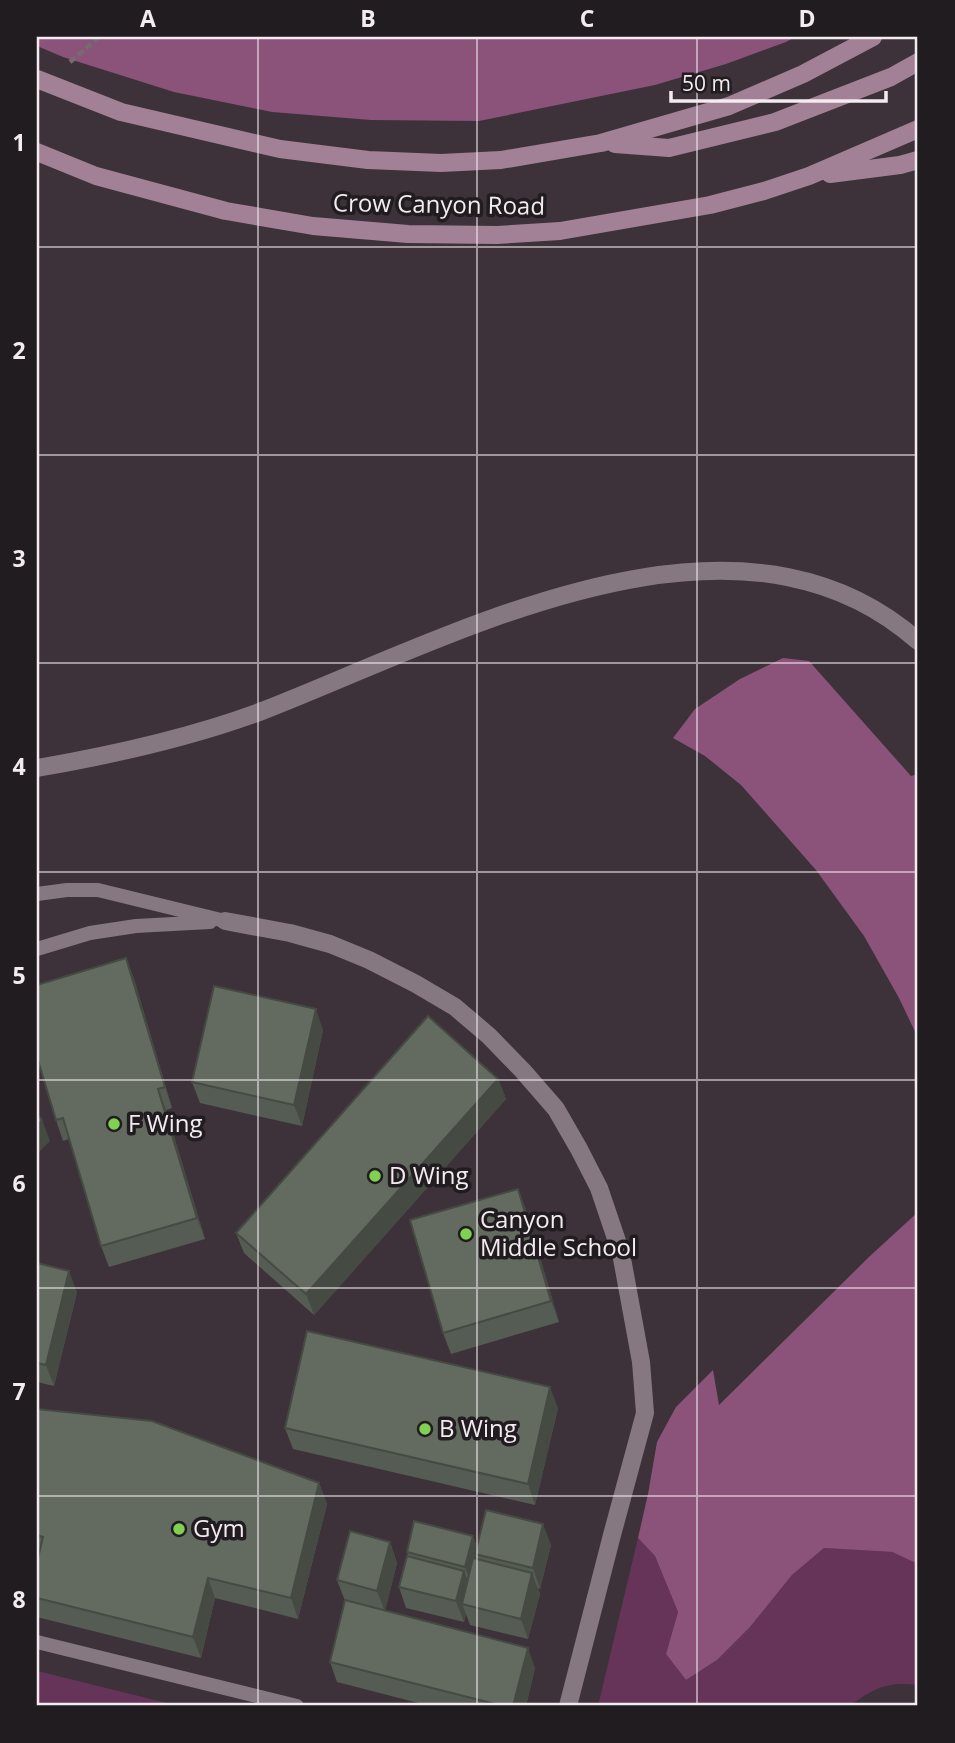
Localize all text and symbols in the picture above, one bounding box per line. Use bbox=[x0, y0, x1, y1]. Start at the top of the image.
text: A bbox=[140, 2, 156, 34]
text: B bbox=[360, 2, 376, 34]
text: C bbox=[580, 2, 594, 34]
text: D bbox=[798, 2, 816, 34]
scale bar bbox=[671, 60, 887, 104]
text: 50 m bbox=[682, 69, 731, 97]
text: 1 bbox=[12, 126, 26, 158]
street label: Crow Canyon Road bbox=[333, 185, 545, 222]
text: 2 bbox=[12, 334, 26, 366]
text: 3 bbox=[12, 542, 26, 574]
text: 4 bbox=[12, 750, 26, 782]
text: 5 bbox=[12, 959, 26, 991]
place label: F Wing bbox=[128, 1106, 203, 1139]
marker: F Wing bbox=[106, 1116, 122, 1132]
place label: D Wing bbox=[389, 1158, 469, 1191]
text: 6 bbox=[12, 1167, 26, 1199]
marker: D Wing bbox=[367, 1168, 383, 1184]
place label: Canyon Middle School bbox=[480, 1202, 637, 1263]
marker: Canyon Middle School bbox=[458, 1226, 474, 1242]
text: 7 bbox=[12, 1375, 26, 1407]
place label: B Wing bbox=[439, 1411, 517, 1444]
marker: B Wing bbox=[417, 1421, 433, 1437]
place label: Gym bbox=[193, 1511, 245, 1544]
marker: Gym bbox=[171, 1521, 187, 1537]
text: 8 bbox=[12, 1583, 26, 1615]

